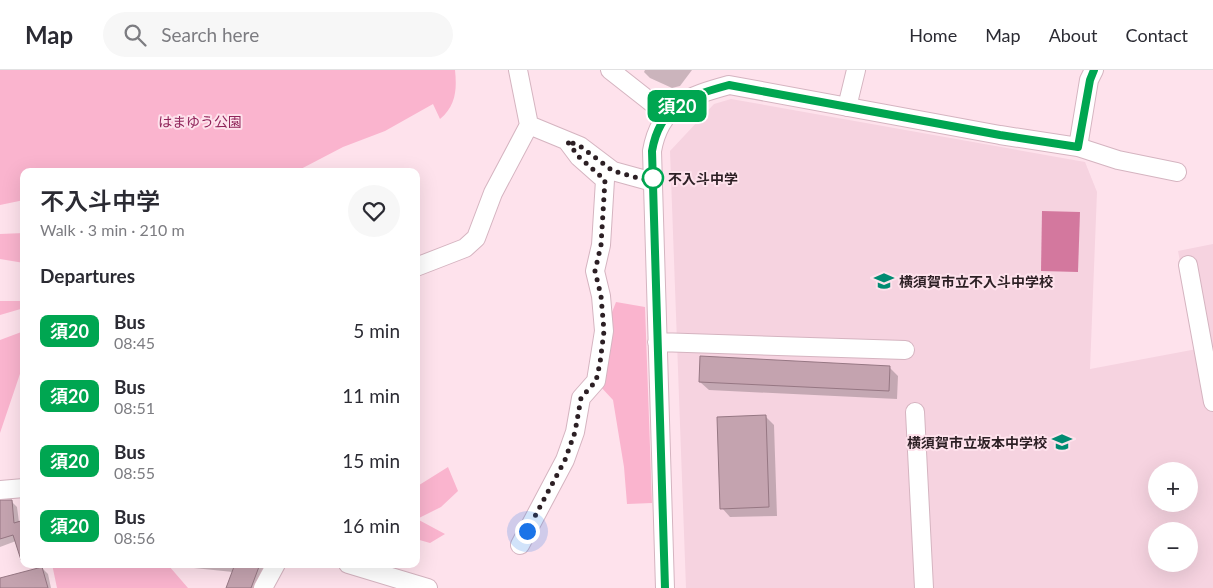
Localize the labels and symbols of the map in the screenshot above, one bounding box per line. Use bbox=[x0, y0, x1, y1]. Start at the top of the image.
line badge: 須20 bbox=[648, 90, 706, 122]
park label: はまゆう公園 bbox=[158, 113, 242, 130]
marker: 不入斗中学 bbox=[642, 167, 664, 189]
place label: 不入斗中学 bbox=[668, 170, 738, 187]
school or university icon: 横須賀市立不入斗中学校 bbox=[873, 270, 895, 292]
place label: 横須賀市立不入斗中学校 bbox=[899, 273, 1053, 290]
school or university icon: 横須賀市立坂本中学校 bbox=[1051, 431, 1073, 453]
place label: 横須賀市立坂本中学校 bbox=[907, 434, 1047, 451]
your location bbox=[515, 519, 540, 544]

